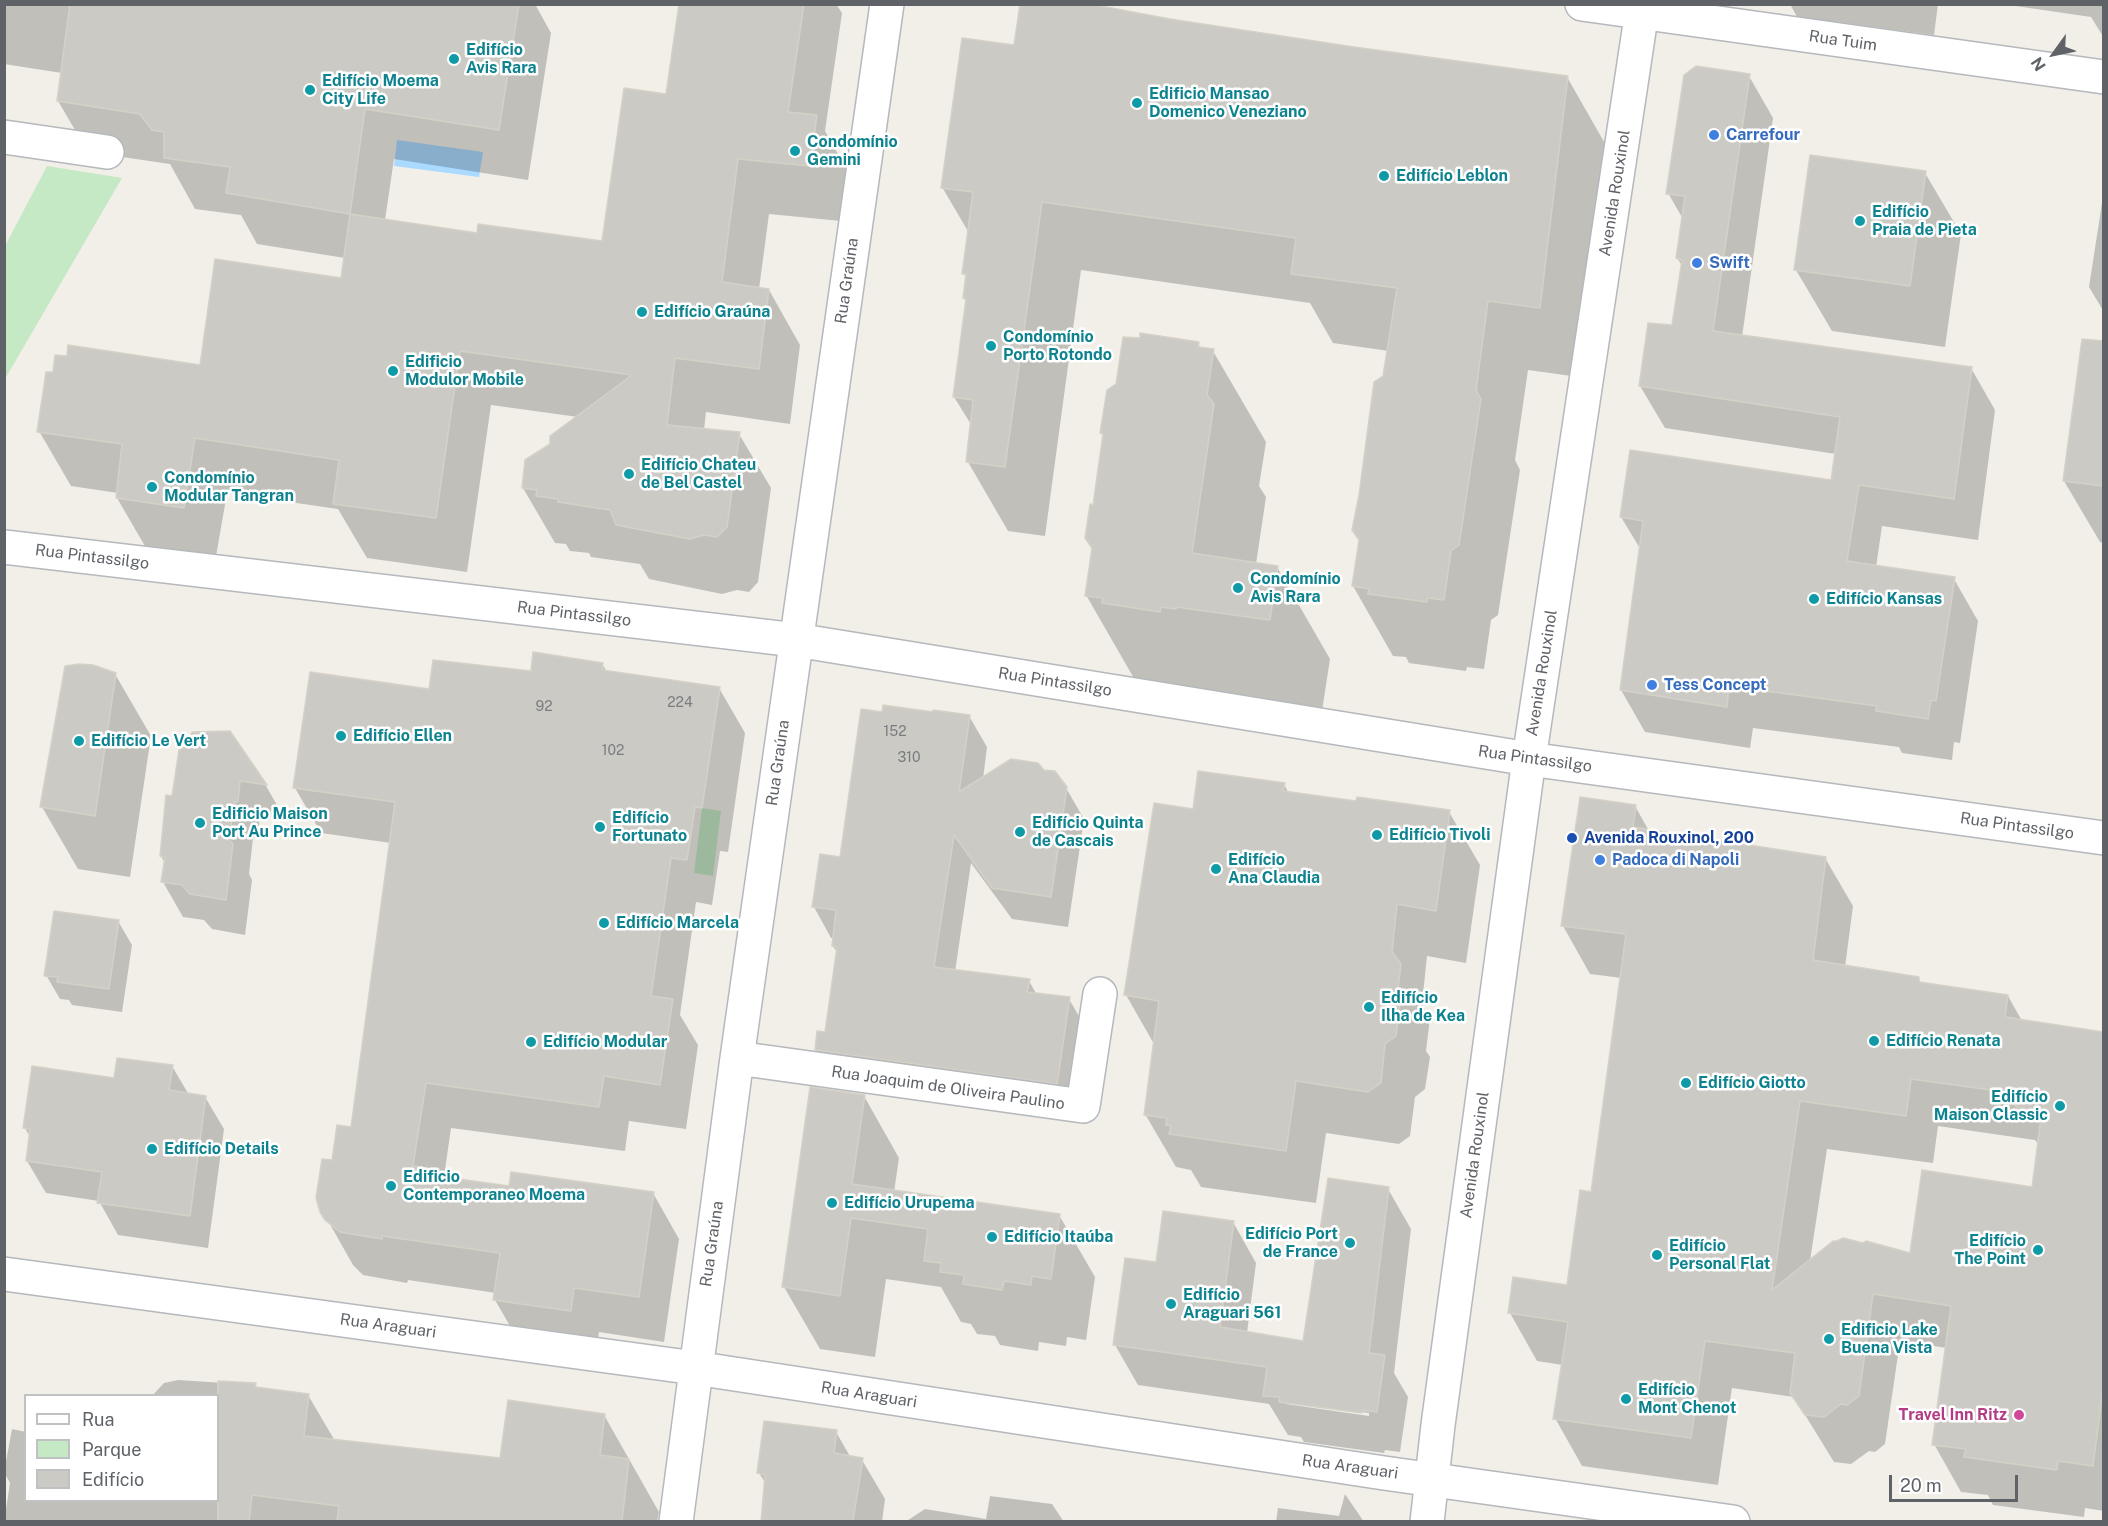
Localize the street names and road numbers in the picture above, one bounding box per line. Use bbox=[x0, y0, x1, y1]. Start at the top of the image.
street label: Rua Tuim bbox=[1808, 27, 1878, 55]
street label: Avenida Rouxinol bbox=[1596, 128, 1634, 258]
street label: Rua Graúna bbox=[831, 237, 863, 325]
street label: Rua Pintassilgo bbox=[34, 540, 150, 574]
street label: Rua Pintassilgo bbox=[516, 597, 632, 631]
street label: Avenida Rouxinol bbox=[1523, 608, 1561, 738]
street label: Rua Pintassilgo bbox=[997, 664, 1113, 700]
street label: Rua Graúna bbox=[762, 719, 794, 807]
street label: Rua Pintassilgo bbox=[1477, 742, 1593, 776]
street label: Rua Pintassilgo bbox=[1959, 809, 2075, 843]
street label: Rua Joaquim de Oliveira Paulino bbox=[830, 1062, 1066, 1114]
street label: Avenida Rouxinol bbox=[1457, 1090, 1493, 1220]
street label: Rua Graúna bbox=[696, 1200, 728, 1288]
street label: Rua Araguari bbox=[339, 1310, 437, 1342]
street label: Rua Araguari bbox=[820, 1378, 918, 1412]
street label: Rua Araguari bbox=[1301, 1451, 1399, 1483]

